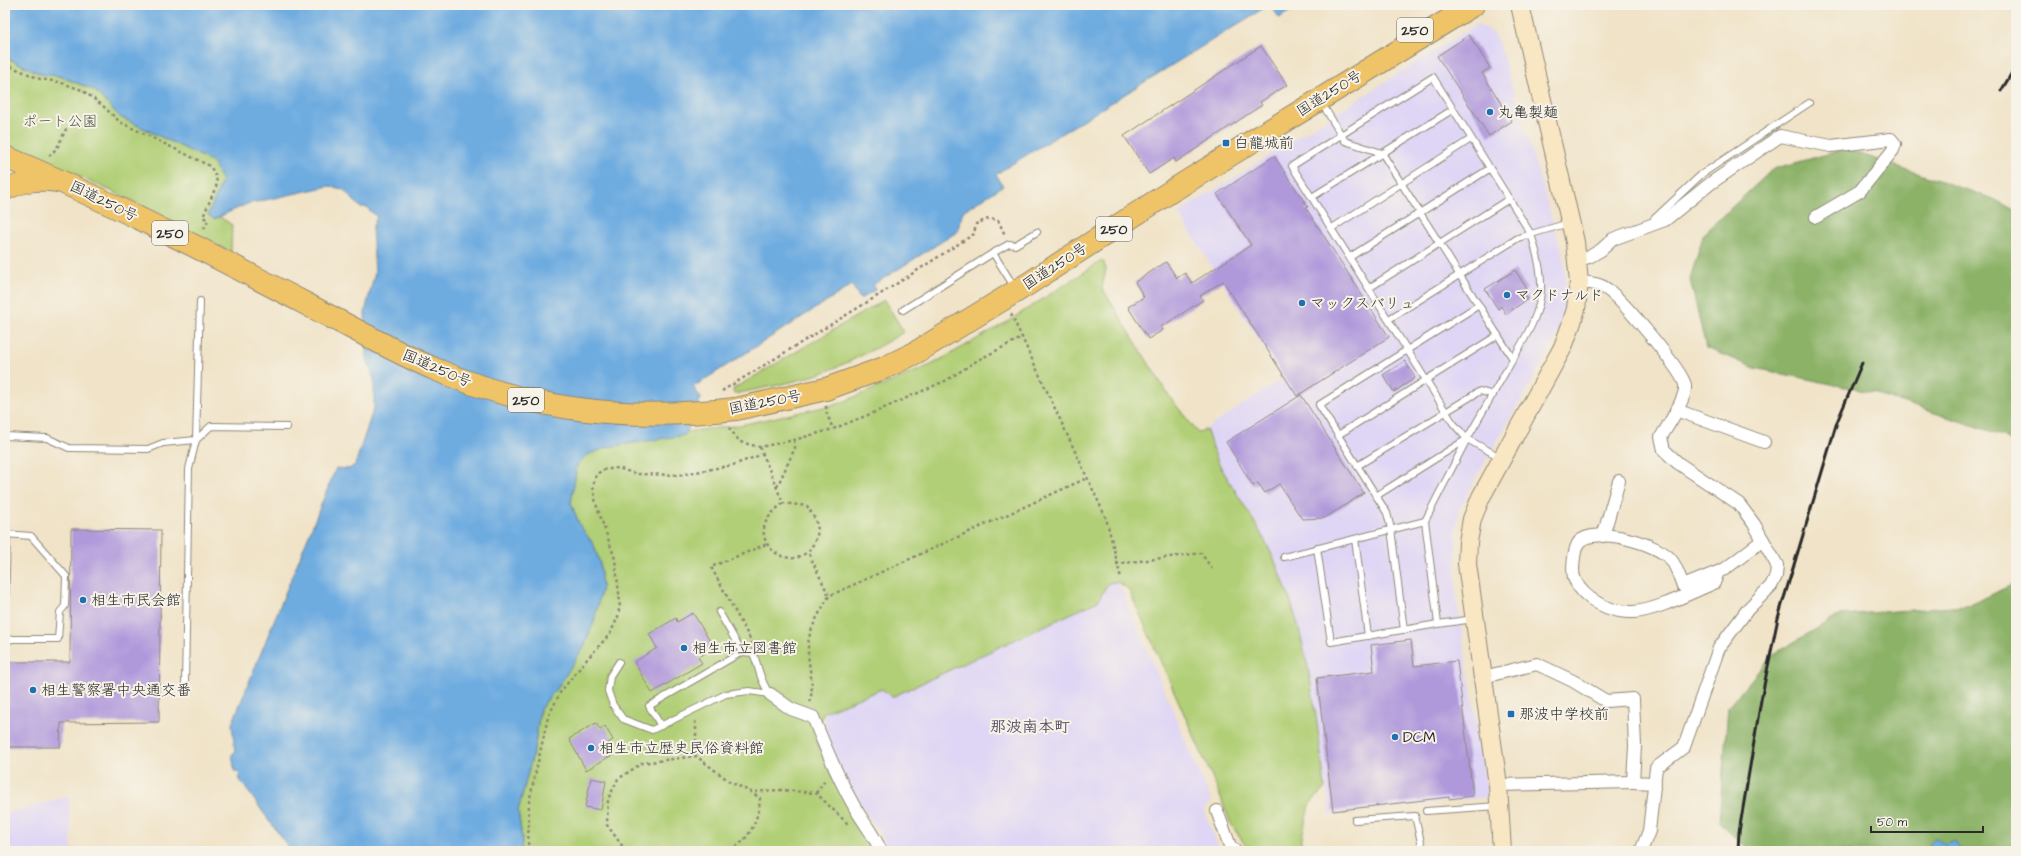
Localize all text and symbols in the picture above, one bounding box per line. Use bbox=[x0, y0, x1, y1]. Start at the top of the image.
road number: 250 bbox=[1397, 18, 1433, 42]
street label: 国道250号 bbox=[1292, 65, 1366, 122]
place label: 丸亀製麺 bbox=[1498, 102, 1558, 123]
marker: 丸亀製麺 bbox=[1485, 107, 1495, 117]
park label: ポート公園 bbox=[22, 111, 98, 132]
place label: 白龍城前 bbox=[1234, 133, 1294, 154]
marker: 白龍城前 bbox=[1221, 138, 1231, 148]
street label: 国道250号 bbox=[66, 176, 141, 227]
road number: 250 bbox=[1096, 217, 1132, 241]
road number: 250 bbox=[152, 221, 188, 245]
street label: 国道250号 bbox=[1019, 238, 1092, 295]
place label: マクドナルド bbox=[1515, 285, 1604, 306]
marker: マクドナルド bbox=[1502, 290, 1512, 300]
place label: マックスバリュ bbox=[1310, 293, 1415, 314]
marker: マックスバリュ bbox=[1297, 298, 1307, 308]
street label: 国道250号 bbox=[399, 344, 475, 393]
street label: 国道250号 bbox=[727, 385, 803, 420]
road number: 250 bbox=[508, 388, 544, 412]
place label: 相生市民会館 bbox=[91, 590, 181, 611]
marker: 相生市民会館 bbox=[78, 595, 88, 605]
place label: 相生市立図書館 bbox=[692, 638, 797, 659]
marker: 相生市立図書館 bbox=[679, 643, 689, 653]
place label: 相生警察署中央通交番 bbox=[41, 680, 191, 701]
marker: 相生警察署中央通交番 bbox=[28, 685, 38, 695]
place label: 那波中学校前 bbox=[1519, 704, 1609, 725]
marker: 那波中学校前 bbox=[1506, 709, 1516, 719]
district label: 那波南本町 bbox=[990, 716, 1070, 738]
place label: DCM bbox=[1403, 727, 1436, 748]
marker: DCM bbox=[1390, 732, 1400, 742]
place label: 相生市立歴史民俗資料館 bbox=[599, 738, 764, 759]
marker: 相生市立歴史民俗資料館 bbox=[586, 743, 596, 753]
scale bar bbox=[1871, 808, 1983, 834]
text: 50 m bbox=[1877, 814, 1908, 831]

